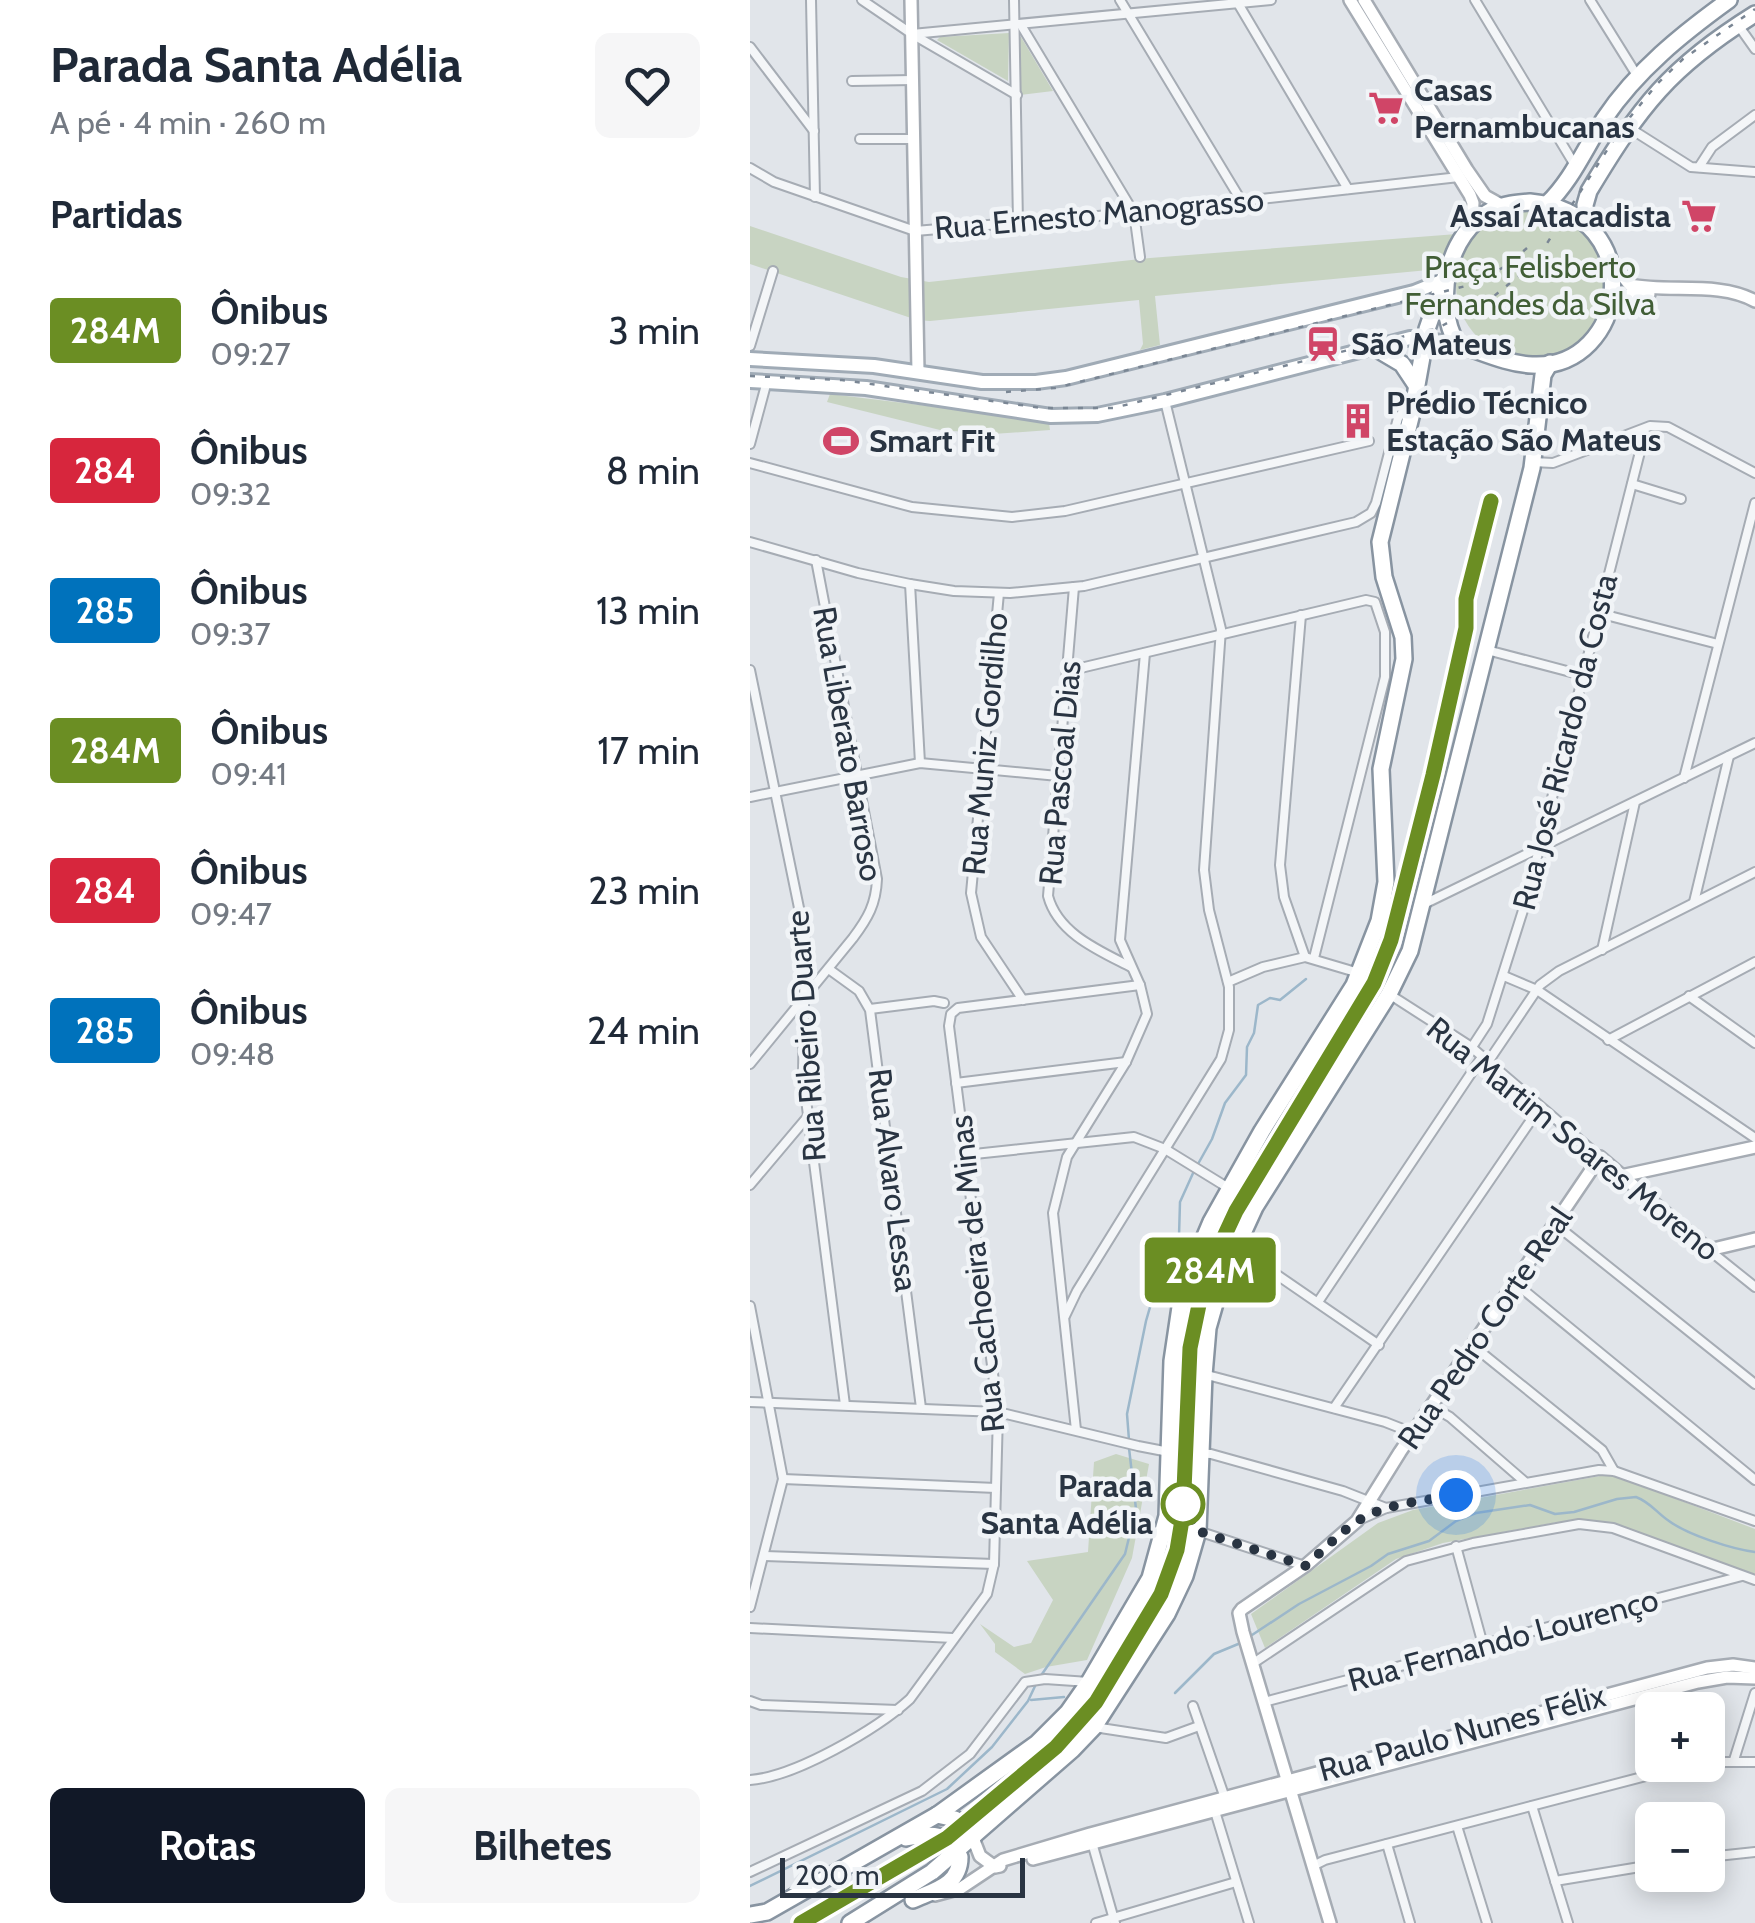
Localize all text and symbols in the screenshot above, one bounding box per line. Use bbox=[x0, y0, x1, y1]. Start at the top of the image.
button: heart bbox=[595, 33, 700, 138]
text: Parada Santa Adélia bbox=[50, 36, 462, 94]
place label: Casas Pernambucanas bbox=[1414, 70, 1635, 146]
supermarket icon: Casas Pernambucanas bbox=[1367, 89, 1405, 127]
text: A pé · 4 min · 260 m bbox=[50, 103, 326, 142]
street label: Rua Ernesto Manograsso bbox=[933, 180, 1265, 247]
text: Partidas bbox=[50, 191, 183, 238]
place label: Assaí Atacadista bbox=[1450, 196, 1671, 235]
supermarket icon: Assaí Atacadista bbox=[1680, 197, 1718, 235]
park label: Praça Felisberto Fernandes da Silva bbox=[1404, 247, 1656, 323]
text: Ônibus bbox=[211, 287, 328, 334]
text: 3 min bbox=[608, 307, 700, 354]
text: 284M bbox=[70, 309, 161, 352]
place label: São Mateus bbox=[1351, 324, 1512, 363]
station icon: São Mateus bbox=[1304, 325, 1342, 363]
text: 09:27 bbox=[211, 334, 291, 373]
place label: Prédio Técnico Estação São Mateus bbox=[1386, 383, 1661, 459]
building icon: Prédio Técnico Estação São Mateus bbox=[1339, 402, 1377, 440]
place label: Smart Fit bbox=[869, 421, 995, 460]
sports icon: Smart Fit bbox=[822, 422, 860, 460]
text: Ônibus bbox=[190, 427, 307, 474]
text: 8 min bbox=[606, 447, 700, 494]
text: 284 bbox=[74, 449, 136, 492]
text: 09:32 bbox=[190, 474, 271, 513]
text: Ônibus bbox=[190, 567, 307, 614]
street label: Rua José Ricardo da Costa bbox=[1504, 569, 1625, 914]
text: 13 min bbox=[596, 587, 700, 634]
text: 285 bbox=[76, 589, 134, 632]
street label: Rua Liberato Barroso bbox=[805, 603, 892, 884]
street label: Rua Muniz Gordilho bbox=[954, 611, 1015, 877]
text: 09:37 bbox=[190, 614, 271, 653]
street label: Rua Pascoal Dias bbox=[1030, 659, 1089, 887]
text: Ônibus bbox=[211, 707, 328, 754]
text: 17 min bbox=[597, 727, 700, 774]
text: 284M bbox=[70, 729, 161, 772]
text: 09:41 bbox=[211, 754, 287, 793]
text: Ônibus bbox=[190, 847, 307, 894]
text: 23 min bbox=[588, 867, 700, 914]
text: 284 bbox=[74, 869, 136, 912]
text: 09:47 bbox=[190, 894, 272, 933]
street label: Rua Ribeiro Duarte bbox=[777, 909, 834, 1163]
text: Ônibus bbox=[190, 987, 307, 1034]
text: 24 min bbox=[587, 1007, 700, 1054]
text: 285 bbox=[76, 1009, 134, 1052]
street label: Rua Martim Soares Moreno bbox=[1419, 1009, 1728, 1269]
text: 09:48 bbox=[190, 1034, 275, 1073]
street label: Rua Alvaro Lessa bbox=[860, 1066, 927, 1294]
street label: Rua Cachoeira de Minas bbox=[940, 1114, 1013, 1435]
street label: Rua Pedro Corte Real bbox=[1389, 1199, 1580, 1456]
line badge: 284M bbox=[1140, 1238, 1280, 1302]
text: 284M bbox=[1165, 1249, 1255, 1292]
place label: Parada Santa Adélia bbox=[980, 1466, 1153, 1542]
your location bbox=[1431, 1470, 1481, 1520]
marker: Parada Santa Adélia bbox=[1162, 1483, 1204, 1525]
street label: Rua Fernando Lourenço bbox=[1343, 1579, 1662, 1700]
street label: Rua Paulo Nunes Félix bbox=[1314, 1675, 1610, 1790]
map controls bbox=[1635, 1692, 1725, 1892]
button: + bbox=[1635, 1692, 1725, 1782]
button: Rotas bbox=[50, 1788, 365, 1903]
button: Bilhetes bbox=[385, 1788, 700, 1903]
button: − bbox=[1635, 1802, 1725, 1892]
scale bar bbox=[780, 1853, 1025, 1898]
text: 200 m bbox=[795, 1858, 880, 1892]

